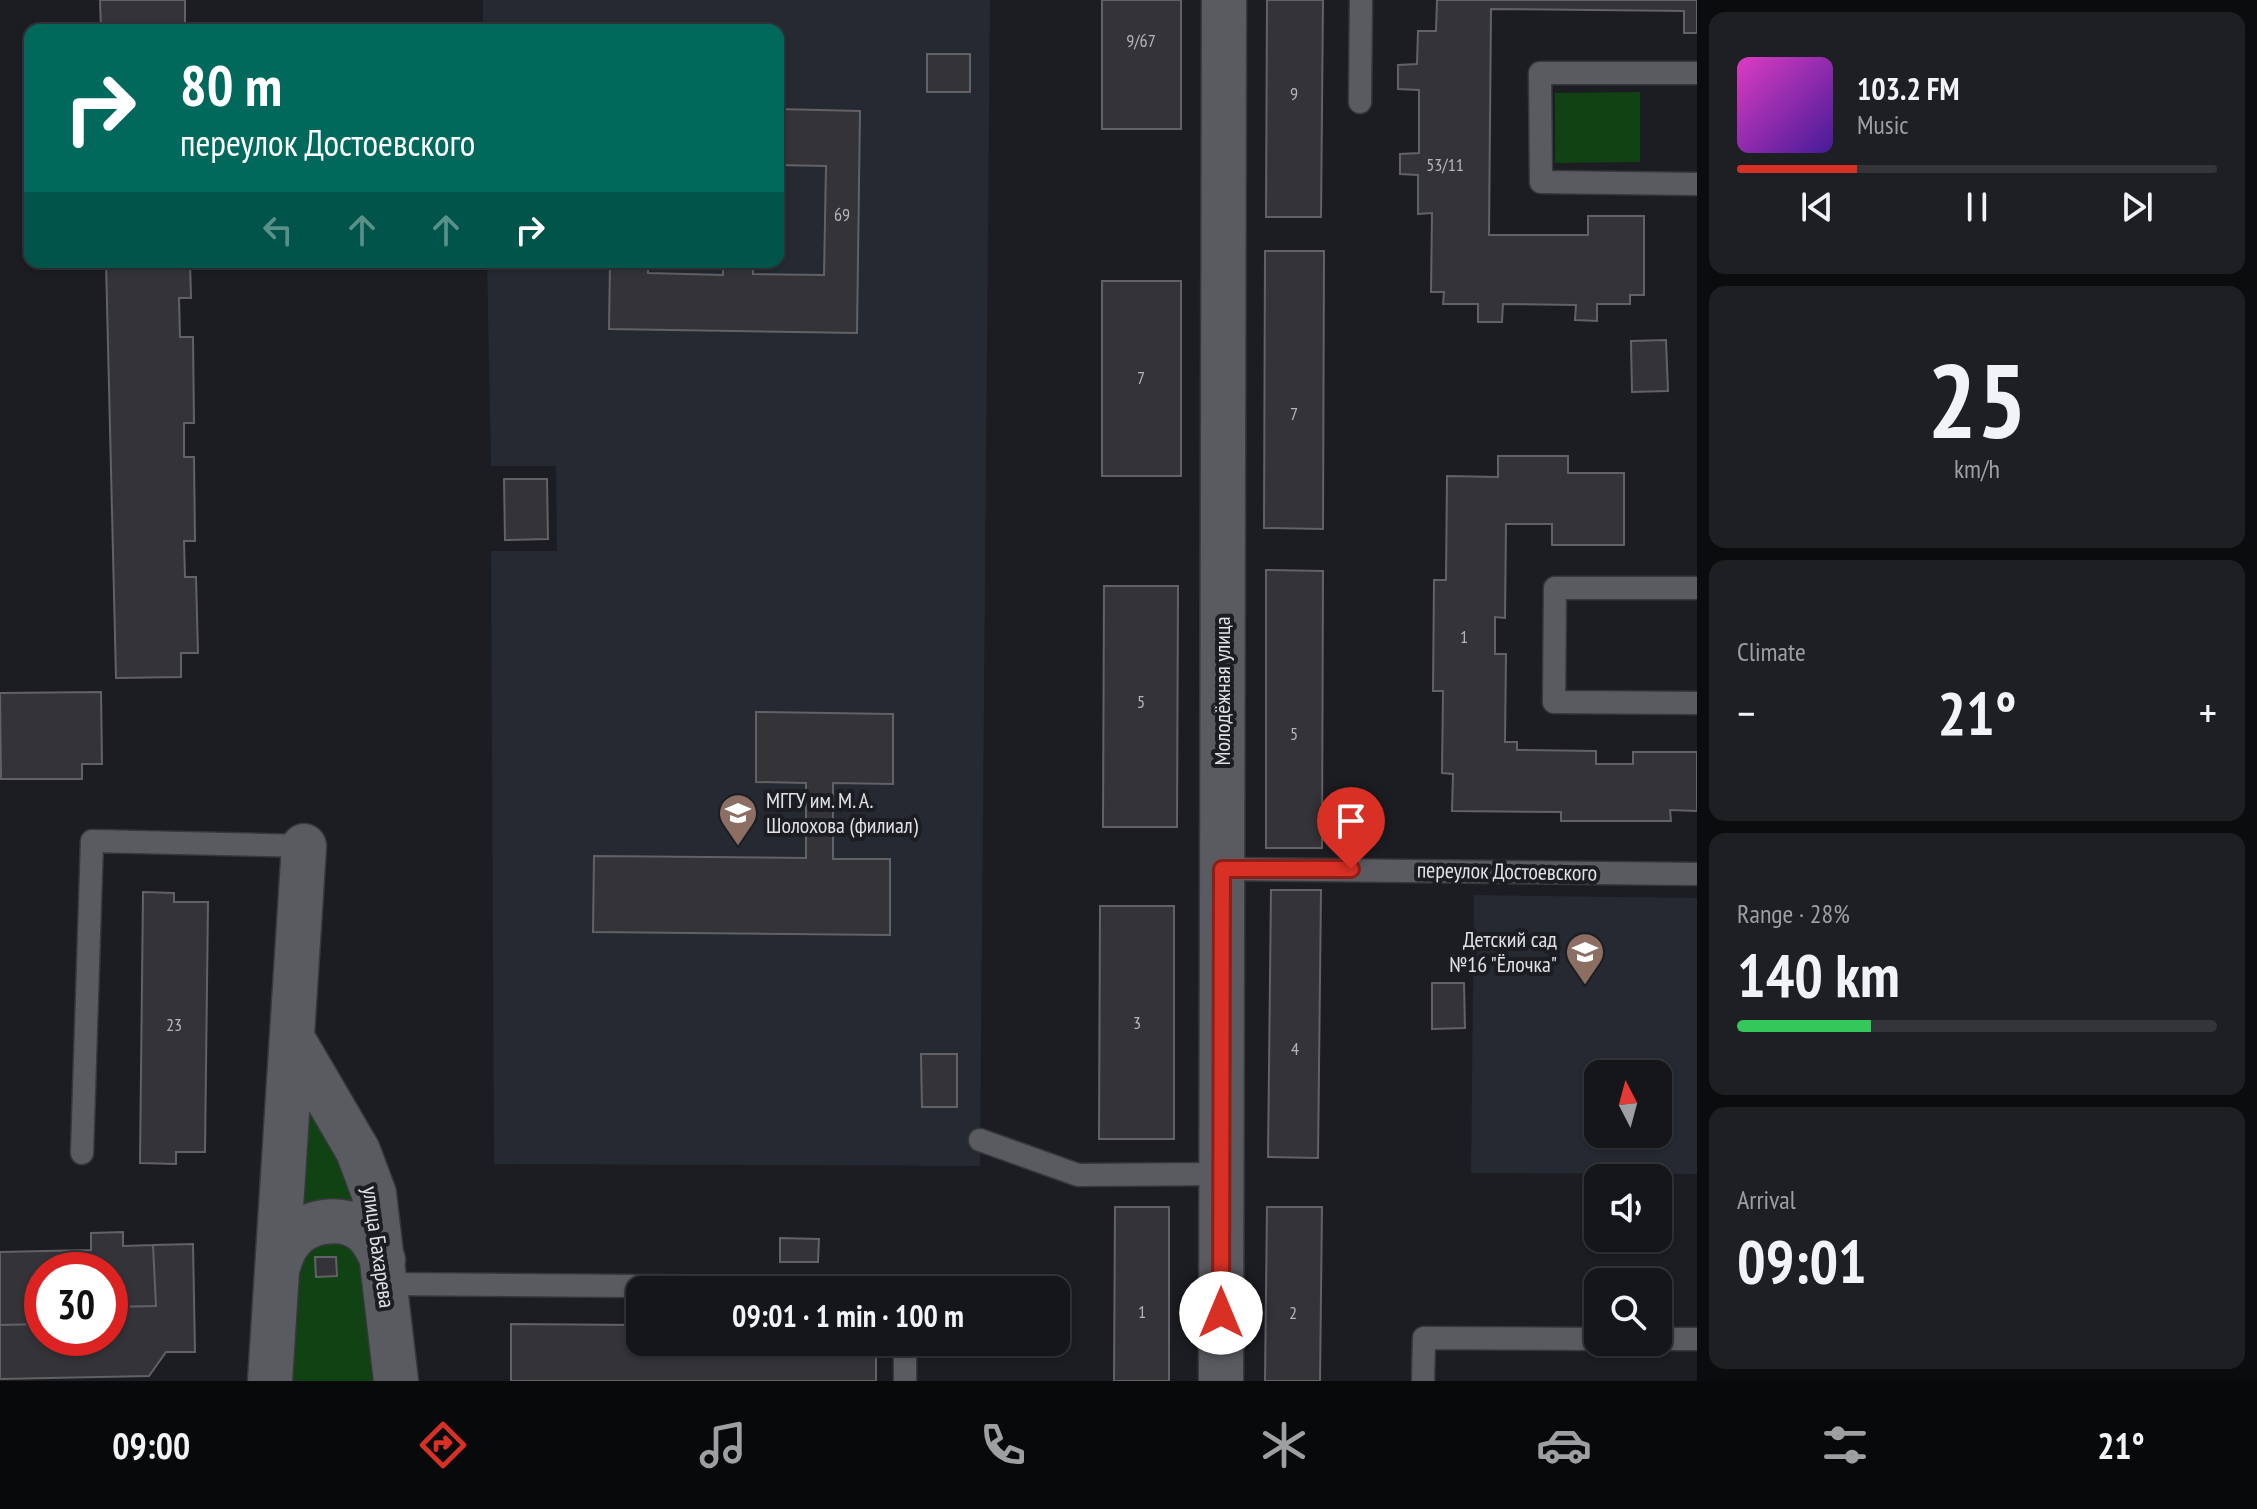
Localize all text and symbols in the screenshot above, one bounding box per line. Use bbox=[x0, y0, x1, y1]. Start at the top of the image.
house number: 9/67 bbox=[1126, 29, 1156, 52]
text: 80 m bbox=[180, 49, 282, 121]
icon: right bbox=[48, 56, 152, 160]
text: 103.2 FM bbox=[1857, 69, 1959, 108]
house number: 9 bbox=[1290, 82, 1298, 105]
text: Music bbox=[1857, 108, 1909, 141]
text: переулок Достоевского bbox=[180, 119, 475, 166]
house number: 53/11 bbox=[1426, 153, 1464, 176]
icon: previous bbox=[1795, 185, 1839, 229]
icon: pause bbox=[1955, 185, 1999, 229]
icon: next bbox=[2115, 185, 2159, 229]
house number: 69 bbox=[834, 203, 850, 226]
icon: left bbox=[256, 208, 300, 252]
icon: ahead bbox=[340, 208, 384, 252]
icon: ahead bbox=[424, 208, 468, 252]
icon: right bbox=[508, 208, 552, 252]
text: 25 bbox=[1927, 332, 2027, 467]
house number: 7 bbox=[1137, 366, 1145, 389]
house number: 7 bbox=[1290, 402, 1298, 425]
text: km/h bbox=[1954, 452, 2000, 485]
street label: Молодёжная улица bbox=[1208, 617, 1236, 765]
house number: 1 bbox=[1460, 625, 1468, 648]
text: Climate bbox=[1737, 635, 1806, 668]
text: 21° bbox=[1937, 674, 2017, 752]
text: − bbox=[1737, 684, 1755, 741]
text: + bbox=[2199, 684, 2217, 741]
house number: 5 bbox=[1137, 690, 1145, 713]
house number: 5 bbox=[1290, 722, 1298, 745]
place label: МГГУ им. М. А. Шолохова (филиал) bbox=[766, 786, 919, 839]
pin bbox=[1317, 787, 1385, 869]
school or university icon: МГГУ им. М. А. Шолохова (филиал) bbox=[717, 792, 759, 847]
icon: arrive bbox=[1329, 799, 1373, 843]
street label: переулок Достоевского bbox=[1417, 855, 1597, 887]
text: Range · 28% bbox=[1737, 897, 1850, 930]
place label: Детский сад №16 "Ёлочка" bbox=[1449, 925, 1557, 978]
school or university icon: Детский сад №16 "Ёлочка" bbox=[1564, 931, 1606, 986]
text: 140 km bbox=[1737, 936, 1900, 1014]
house number: 3 bbox=[1133, 1011, 1141, 1034]
house number: 23 bbox=[166, 1013, 182, 1036]
house number: 4 bbox=[1291, 1037, 1299, 1060]
north arrow bbox=[1584, 1060, 1672, 1148]
map controls bbox=[1584, 1060, 1672, 1356]
button: sound bbox=[1584, 1164, 1672, 1252]
text: Arrival bbox=[1737, 1183, 1796, 1216]
street label: улица Бахарева bbox=[357, 1184, 401, 1310]
text: 09:01 bbox=[1737, 1222, 1867, 1300]
speed limit sign: 30 bbox=[24, 1252, 128, 1356]
button: search bbox=[1584, 1268, 1672, 1356]
position arrow bbox=[1179, 1271, 1263, 1355]
text: 09:01 · 1 min · 100 m bbox=[732, 1296, 964, 1335]
house number: 1 bbox=[1138, 1300, 1146, 1323]
house number: 2 bbox=[1289, 1301, 1297, 1324]
icon: directions bbox=[415, 1417, 471, 1473]
icon: music bbox=[695, 1417, 751, 1473]
icon: phone bbox=[975, 1417, 1031, 1473]
icon: climate bbox=[1256, 1417, 1312, 1473]
icon: car bbox=[1536, 1417, 1592, 1473]
icon: filters bbox=[1817, 1417, 1873, 1473]
text: 09:00 bbox=[112, 1422, 190, 1469]
text: 21° bbox=[2097, 1422, 2145, 1469]

